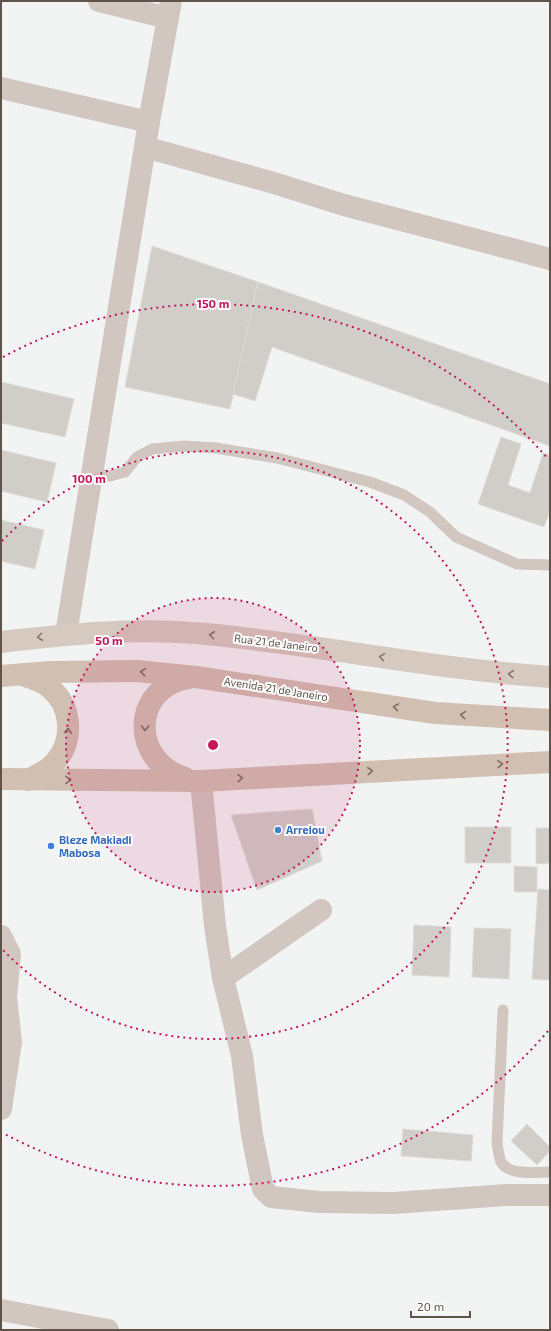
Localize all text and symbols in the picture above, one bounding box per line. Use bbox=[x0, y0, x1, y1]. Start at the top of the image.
text: 150 m bbox=[197, 296, 229, 310]
text: 100 m bbox=[72, 471, 106, 485]
one-way arrow bbox=[209, 631, 215, 640]
street label: Rua 21 de Janeiro bbox=[233, 631, 319, 654]
one-way arrow bbox=[37, 633, 43, 642]
text: 50 m bbox=[95, 633, 123, 647]
one-way arrow bbox=[379, 653, 385, 662]
one-way arrow bbox=[140, 667, 146, 676]
one-way arrow bbox=[508, 669, 514, 678]
street label: Avenida 21 de Janeiro bbox=[223, 674, 329, 703]
one-way arrow bbox=[393, 703, 399, 712]
one-way arrow bbox=[460, 711, 466, 720]
one-way arrow bbox=[141, 725, 149, 731]
one-way arrow bbox=[63, 728, 72, 734]
centre of rings bbox=[206, 738, 220, 752]
one-way arrow bbox=[497, 759, 503, 768]
one-way arrow bbox=[367, 767, 373, 775]
one-way arrow bbox=[237, 774, 243, 783]
one-way arrow bbox=[65, 776, 71, 784]
place label: Arreiou bbox=[286, 823, 325, 836]
marker: Arreiou bbox=[273, 825, 283, 835]
place label: Bleze Makiadi Mabosa bbox=[59, 833, 132, 859]
marker: Bleze Makiadi Mabosa bbox=[46, 841, 56, 851]
scale bar bbox=[411, 1293, 470, 1319]
text: 20 m bbox=[417, 1299, 444, 1313]

